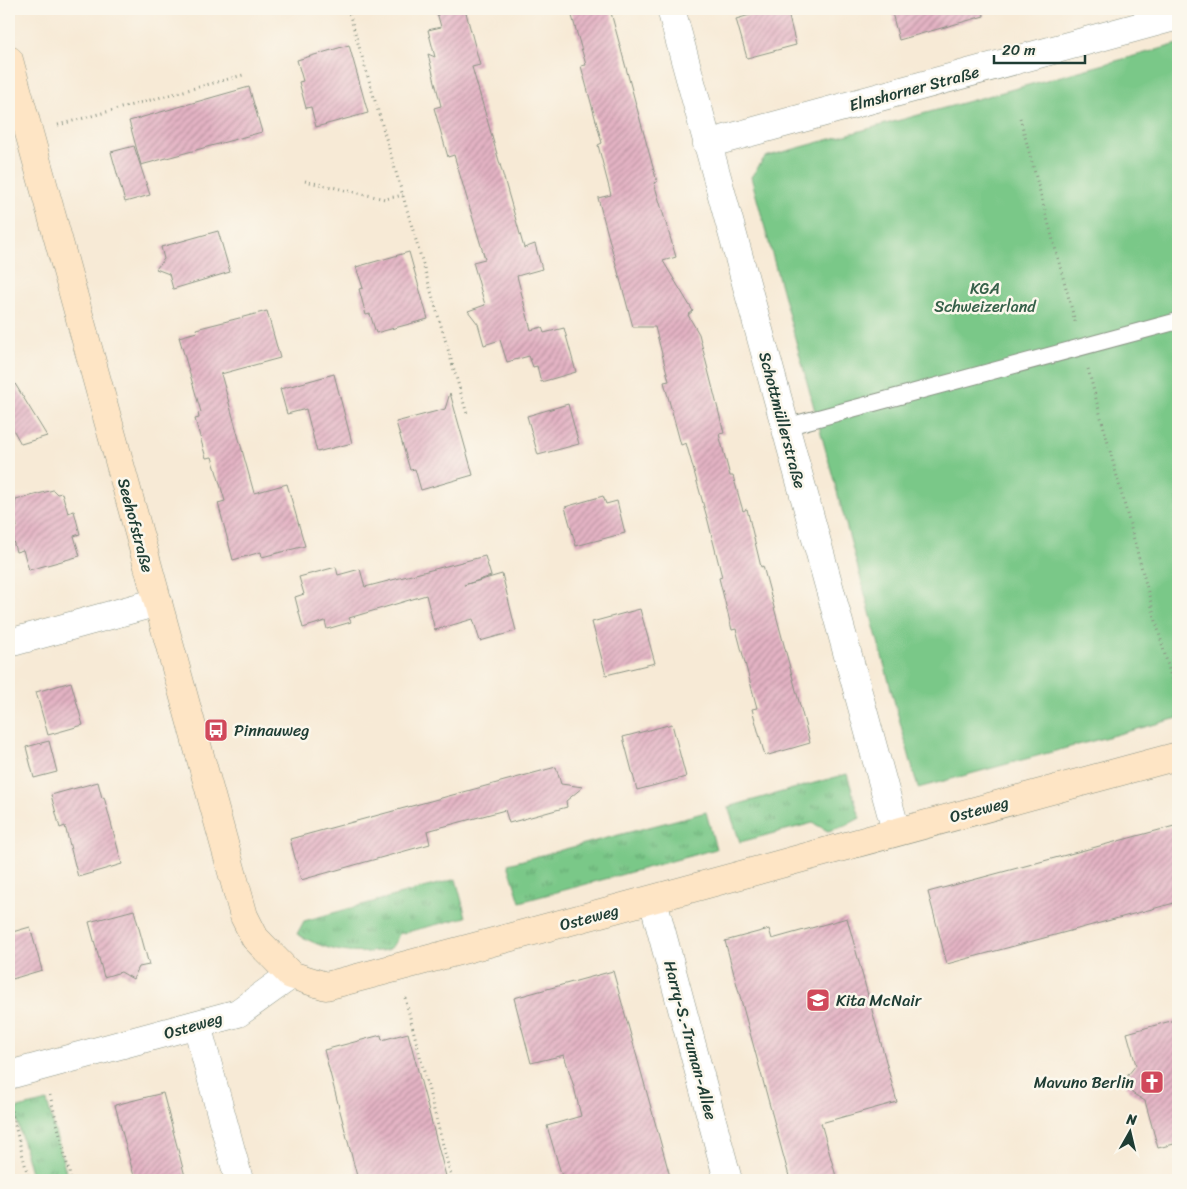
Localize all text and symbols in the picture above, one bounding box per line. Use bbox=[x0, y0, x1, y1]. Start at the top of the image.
scale bar bbox=[994, 32, 1086, 64]
text: 20 m bbox=[1002, 37, 1036, 63]
street label: Elmshorner Straße bbox=[846, 57, 983, 120]
park label: KGA Schweizerland bbox=[934, 274, 1037, 321]
street label: Schottmüllerstraße bbox=[750, 348, 815, 492]
street label: Seehofstraße bbox=[109, 474, 162, 576]
place label: Pinnauweg bbox=[234, 716, 309, 745]
bus stop icon: Pinnauweg bbox=[203, 717, 229, 743]
street label: Osteweg bbox=[946, 788, 1012, 831]
street label: Osteweg bbox=[556, 896, 622, 939]
street label: Harry-S.-Truman-Allee bbox=[655, 957, 726, 1123]
place label: Kita McNair bbox=[836, 986, 923, 1015]
school or university icon: Kita McNair bbox=[805, 987, 831, 1013]
street label: Osteweg bbox=[160, 1003, 226, 1048]
place label: Mavuno Berlin bbox=[1034, 1068, 1134, 1097]
church icon: Mavuno Berlin bbox=[1139, 1069, 1165, 1095]
north arrow bbox=[1104, 1106, 1154, 1156]
text: N bbox=[1124, 1106, 1139, 1133]

